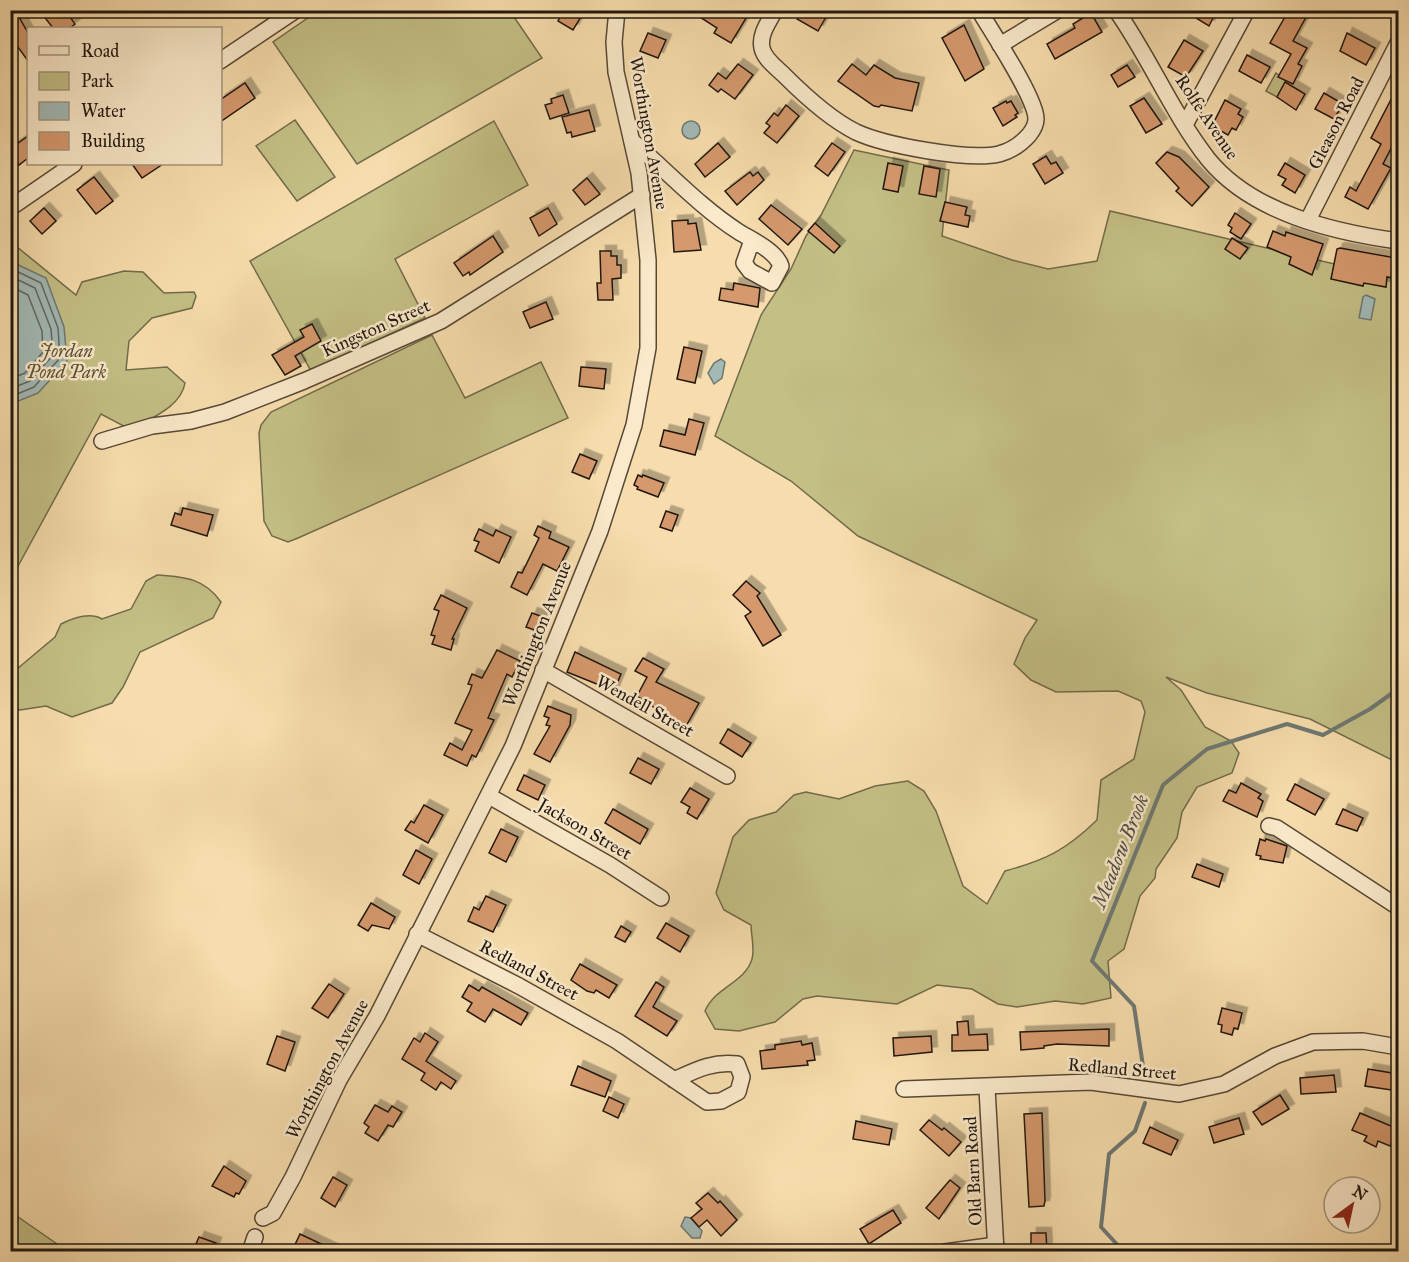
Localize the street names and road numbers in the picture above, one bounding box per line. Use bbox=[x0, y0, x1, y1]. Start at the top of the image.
street label: Worthington Avenue bbox=[624, 55, 673, 211]
street label: Rolfe Avenue bbox=[1171, 70, 1243, 164]
street label: Gleason Road bbox=[1303, 73, 1369, 173]
street label: Kingston Street bbox=[318, 294, 435, 363]
street label: Worthington Avenue bbox=[498, 558, 577, 710]
street label: Wendell Street bbox=[592, 670, 698, 742]
street label: Jackson Street bbox=[532, 792, 636, 866]
street label: Redland Street bbox=[476, 935, 583, 1006]
street label: Worthington Avenue bbox=[281, 995, 374, 1143]
street label: Redland Street bbox=[1067, 1053, 1178, 1085]
street label: Old Barn Road bbox=[959, 1116, 987, 1226]

